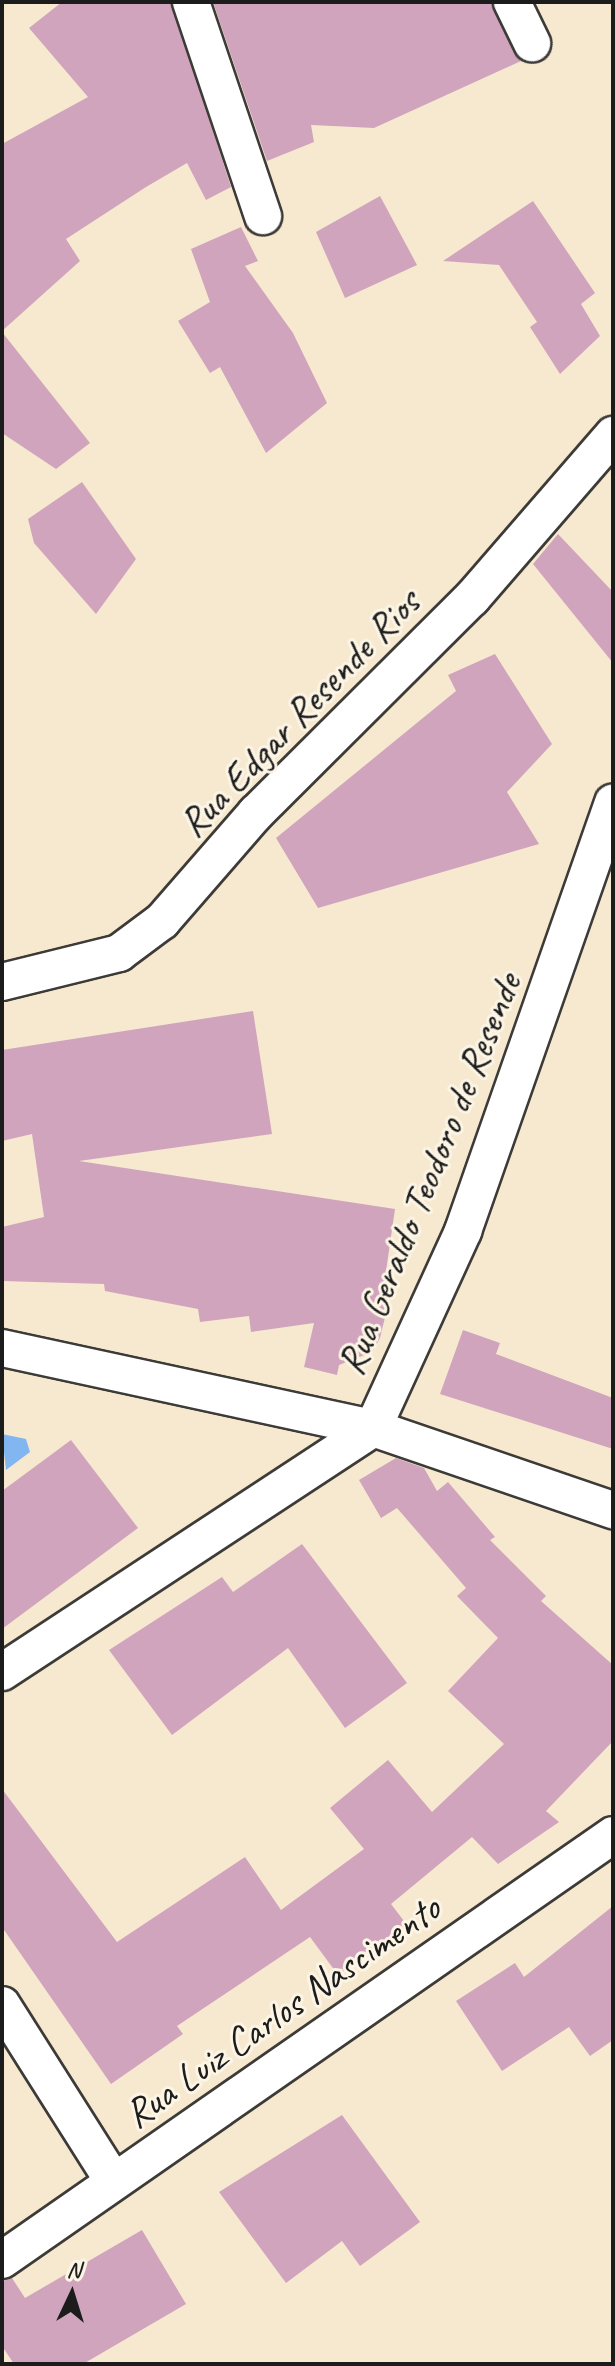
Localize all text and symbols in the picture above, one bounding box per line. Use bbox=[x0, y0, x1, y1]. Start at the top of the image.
street label: Rua Edgar Resende Rios bbox=[168, 579, 430, 847]
street label: Rua Geraldo Teodoro de Resende bbox=[327, 968, 531, 1380]
street label: Rua Luiz Carlos Nascimento bbox=[115, 1884, 449, 2138]
north arrow bbox=[32, 2254, 112, 2334]
text: N bbox=[66, 2256, 81, 2284]

